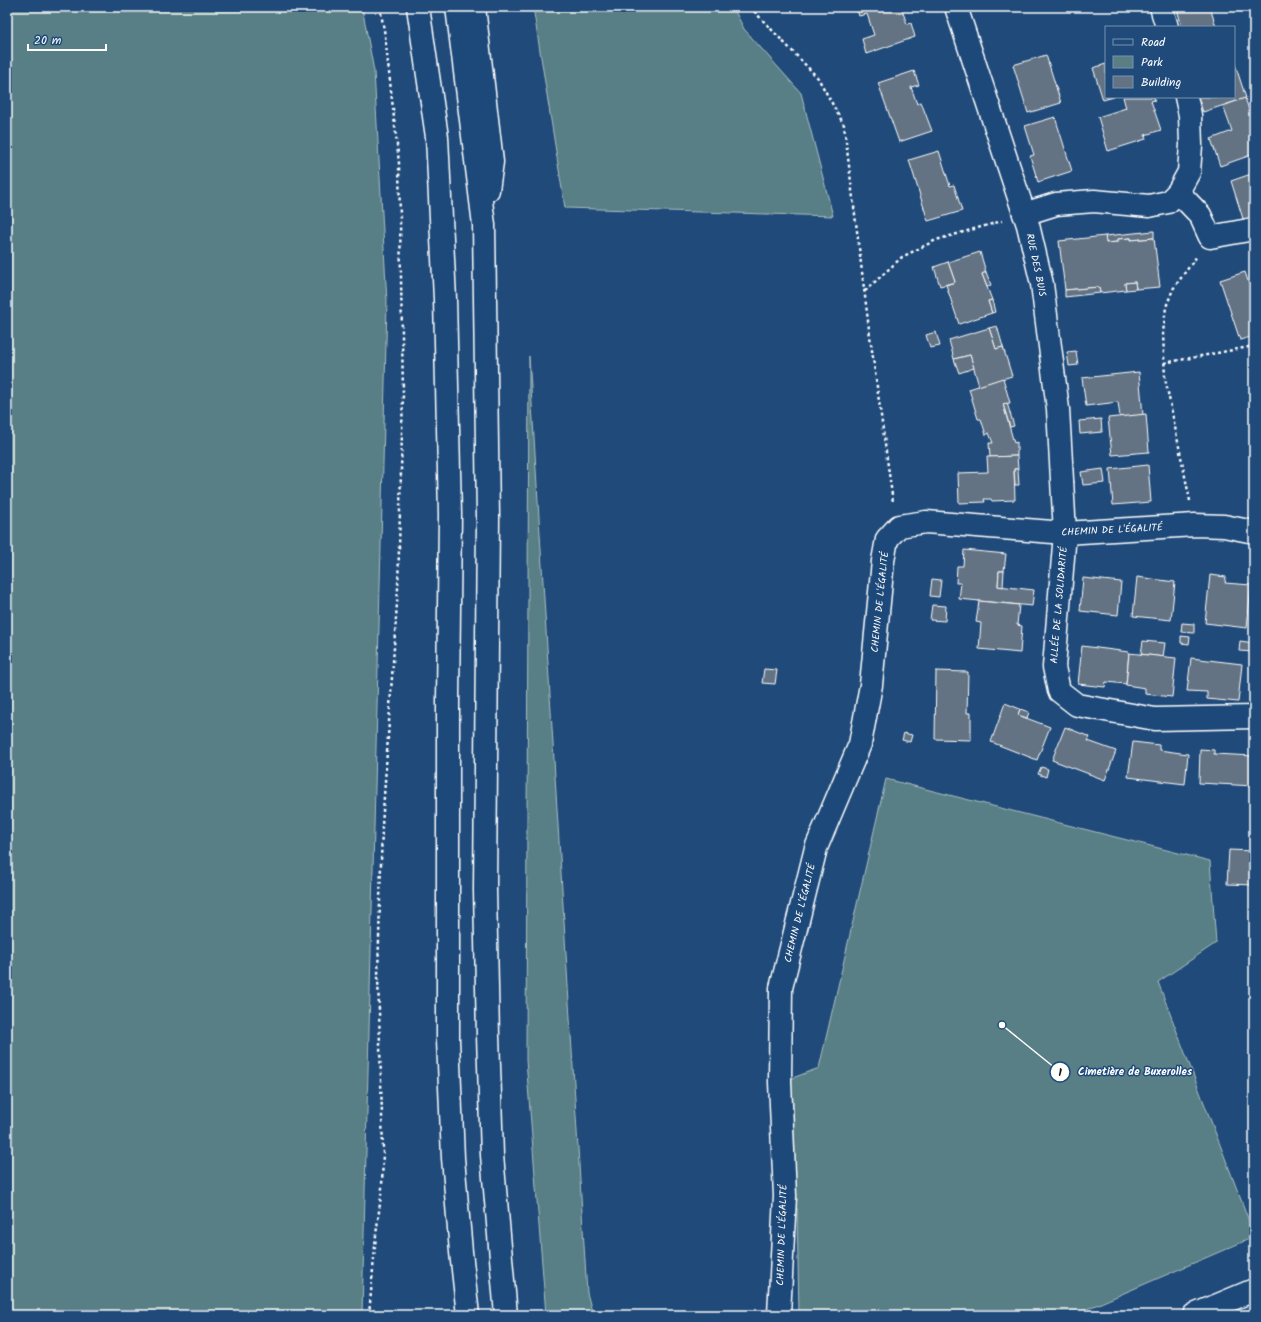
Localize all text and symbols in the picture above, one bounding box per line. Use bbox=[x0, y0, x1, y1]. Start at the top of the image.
scale bar bbox=[28, 26, 106, 52]
legend bbox=[1105, 26, 1235, 98]
text: 20 m bbox=[34, 31, 62, 50]
text: Road bbox=[1141, 33, 1166, 52]
text: Park bbox=[1141, 53, 1163, 72]
text: Building bbox=[1141, 73, 1181, 92]
street label: RUE DES BUIS bbox=[1022, 232, 1051, 299]
street label: CHEMIN DE L'ÉGALITÉ bbox=[1061, 519, 1164, 541]
street label: ALLÉE DE LA SOLIDARITÉ bbox=[1046, 545, 1072, 664]
street label: CHEMIN DE L'ÉGALITÉ bbox=[867, 550, 893, 653]
street label: CHEMIN DE L'ÉGALITÉ bbox=[780, 861, 820, 964]
callout: Cimetière de Buxerolles bbox=[1050, 1060, 1200, 1083]
text: 1 bbox=[1058, 1063, 1062, 1082]
text: Cimetière de Buxerolles bbox=[1078, 1063, 1193, 1081]
street label: CHEMIN DE L'ÉGALITÉ bbox=[772, 1183, 792, 1286]

